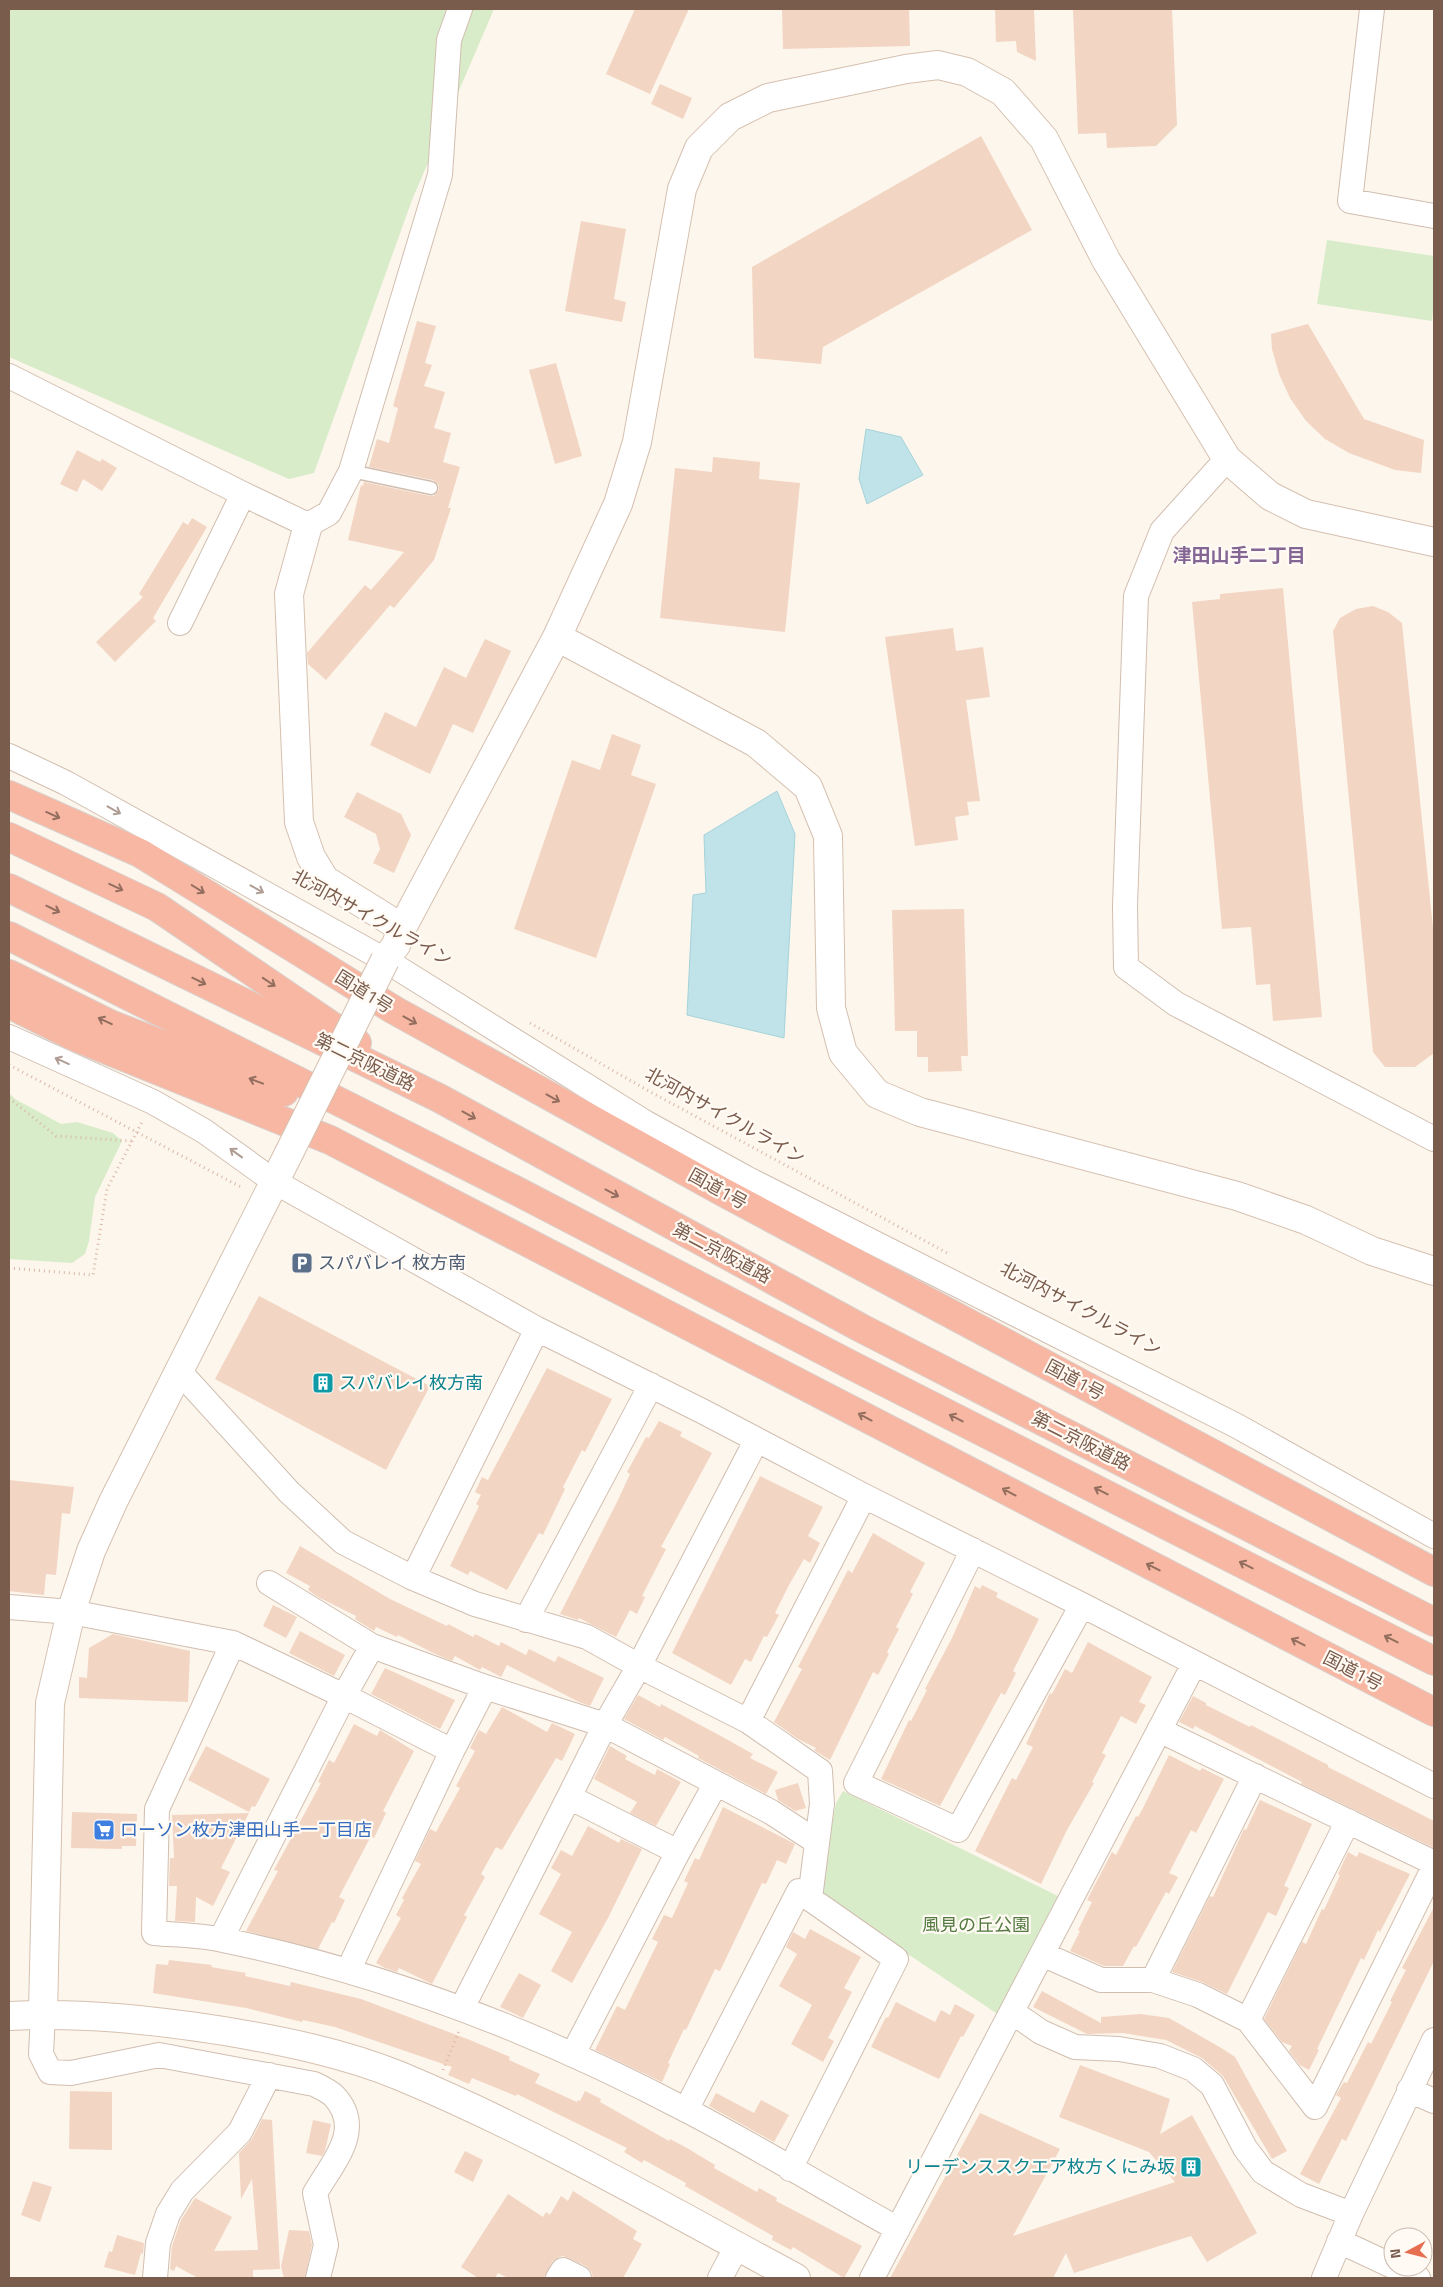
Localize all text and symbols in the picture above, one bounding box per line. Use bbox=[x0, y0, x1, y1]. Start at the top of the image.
district label: 津田山手二丁目 bbox=[1172, 540, 1306, 569]
one-way arrow bbox=[107, 805, 122, 815]
one-way arrow bbox=[45, 810, 60, 820]
street label: 北河内サイクルライン bbox=[287, 862, 457, 973]
one-way arrow bbox=[108, 883, 123, 893]
one-way arrow bbox=[190, 884, 204, 894]
one-way arrow bbox=[249, 884, 264, 894]
one-way arrow bbox=[45, 904, 60, 914]
street label: 国道1号 bbox=[330, 963, 399, 1020]
one-way arrow bbox=[191, 976, 206, 986]
one-way arrow bbox=[261, 977, 275, 987]
one-way arrow bbox=[403, 1015, 418, 1025]
one-way arrow bbox=[98, 1016, 113, 1025]
street label: 第二京阪道路 bbox=[311, 1026, 420, 1097]
one-way arrow bbox=[55, 1055, 70, 1065]
street label: 北河内サイクルライン bbox=[640, 1060, 810, 1171]
one-way arrow bbox=[249, 1076, 264, 1085]
one-way arrow bbox=[545, 1094, 559, 1104]
one-way arrow bbox=[462, 1110, 477, 1120]
one-way arrow bbox=[229, 1148, 243, 1158]
street label: 国道1号 bbox=[684, 1161, 753, 1216]
one-way arrow bbox=[604, 1189, 619, 1198]
street label: 第二京阪道路 bbox=[668, 1215, 776, 1290]
place label: スパバレイ 枚方南 bbox=[318, 1249, 466, 1276]
parking icon: スパバレイ 枚方南 bbox=[290, 1251, 314, 1275]
street label: 北河内サイクルライン bbox=[996, 1255, 1167, 1363]
street label: 国道1号 bbox=[1041, 1353, 1110, 1407]
place label: スパバレイ枚方南 bbox=[339, 1369, 483, 1396]
building icon: スパバレイ枚方南 bbox=[311, 1371, 335, 1395]
street label: 第二京阪道路 bbox=[1027, 1404, 1135, 1477]
one-way arrow bbox=[858, 1412, 873, 1421]
one-way arrow bbox=[949, 1413, 964, 1423]
one-way arrow bbox=[1094, 1486, 1109, 1495]
one-way arrow bbox=[1002, 1487, 1017, 1496]
one-way arrow bbox=[1239, 1560, 1254, 1569]
one-way arrow bbox=[1146, 1562, 1161, 1572]
one-way arrow bbox=[1384, 1634, 1399, 1643]
one-way arrow bbox=[1290, 1637, 1305, 1647]
street label: 国道1号 bbox=[1319, 1644, 1388, 1697]
place label: ローソン枚方津田山手一丁目店 bbox=[120, 1816, 372, 1843]
supermarket icon: ローソン枚方津田山手一丁目店 bbox=[92, 1818, 116, 1842]
park label: 風見の丘公園 bbox=[922, 1911, 1030, 1938]
place label: リーデンススクエア枚方くにみ坂 bbox=[905, 2153, 1175, 2180]
building icon: リーデンススクエア枚方くにみ坂 bbox=[1179, 2155, 1203, 2179]
north arrow bbox=[1383, 2227, 1433, 2277]
text: N bbox=[1384, 2248, 1406, 2260]

